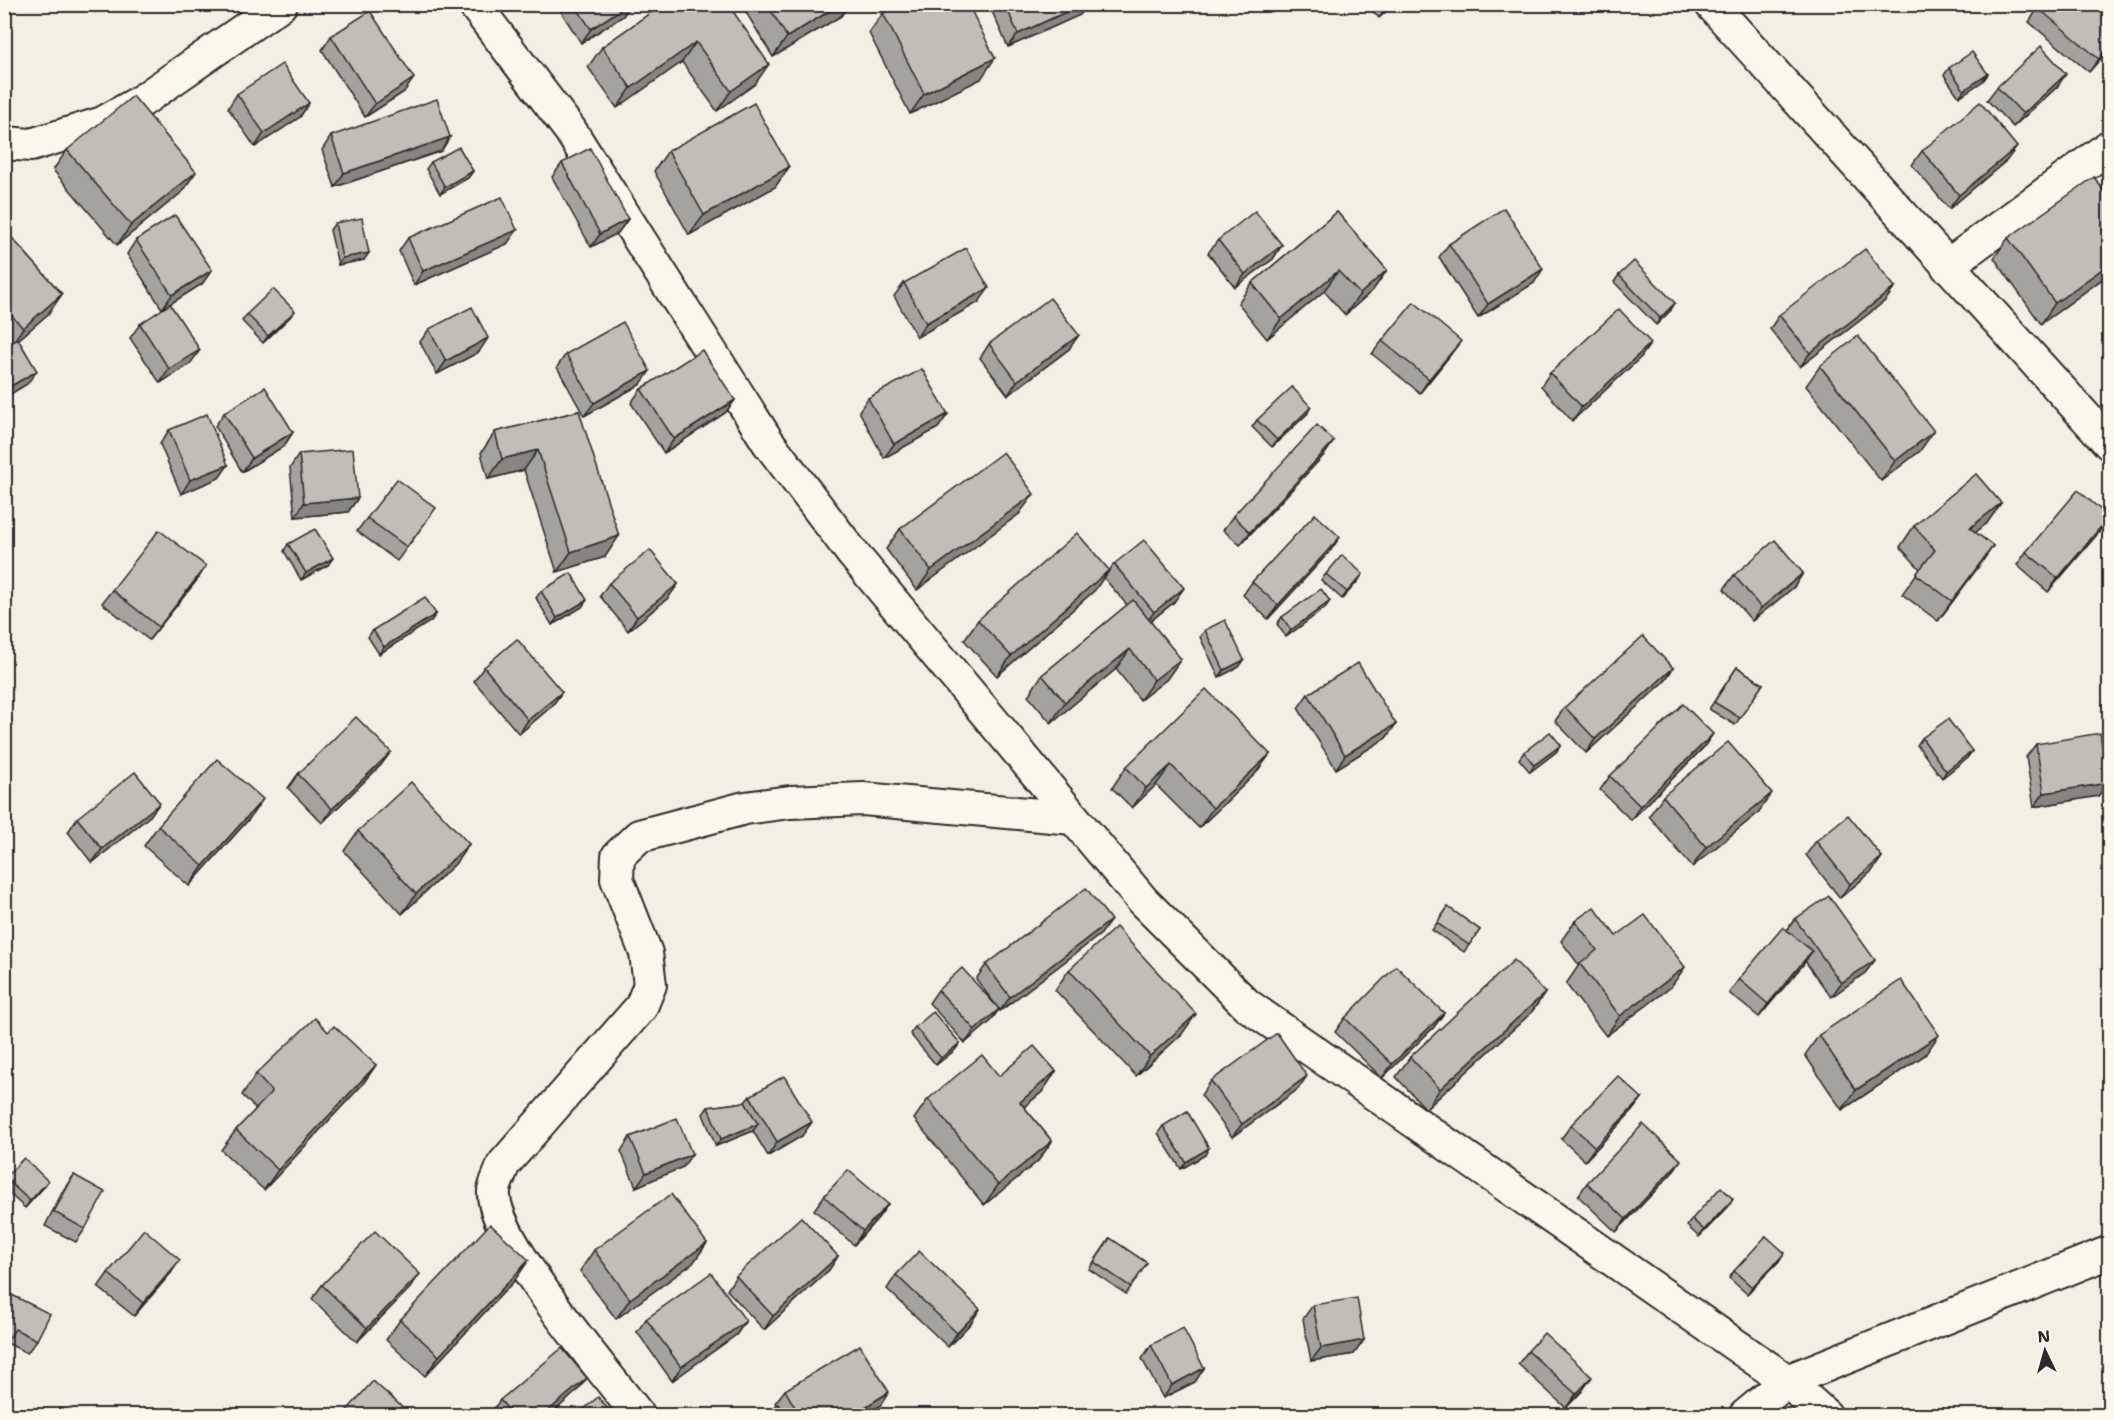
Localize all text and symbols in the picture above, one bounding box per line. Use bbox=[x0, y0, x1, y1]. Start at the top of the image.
north arrow bbox=[2015, 1321, 2075, 1381]
text: N bbox=[2037, 1326, 2051, 1348]

